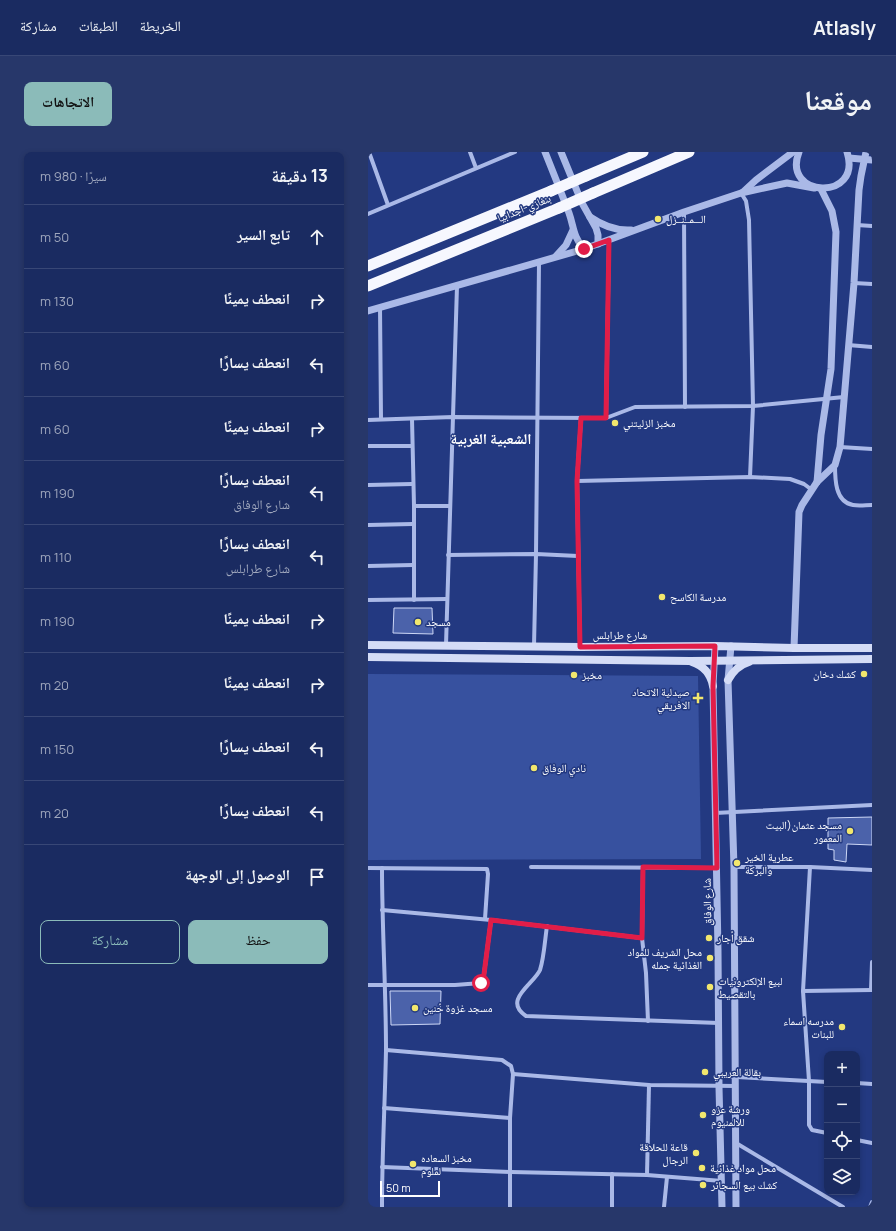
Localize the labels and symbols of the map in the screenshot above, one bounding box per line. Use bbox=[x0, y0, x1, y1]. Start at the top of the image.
street label: بنغازي-اجدابيا bbox=[495, 190, 553, 227]
place label: الـــمــنــزل bbox=[666, 211, 706, 226]
marker: الـــمــنــزل bbox=[653, 214, 663, 224]
route end bbox=[575, 240, 593, 258]
place label: مخبز الزليتني bbox=[623, 415, 676, 432]
marker: مخبز الزليتني bbox=[610, 418, 620, 428]
district label: الشعبية الغربية bbox=[450, 428, 532, 449]
place label: مدرسة الكاسح bbox=[670, 589, 726, 604]
marker: مدرسة الكاسح bbox=[657, 592, 667, 602]
place label: مسجد bbox=[426, 614, 451, 629]
marker: مسجد bbox=[413, 617, 423, 627]
street label: شارع طرابلس bbox=[593, 627, 647, 642]
place label: كشك دخان bbox=[813, 666, 856, 681]
place label: مخبز bbox=[581, 667, 602, 682]
marker: كشك دخان bbox=[859, 669, 869, 679]
marker: مخبز bbox=[569, 670, 579, 680]
place label: صيدلية الاتحاد الافريقي bbox=[632, 684, 690, 714]
marker: صيدلية الاتحاد الافريقي bbox=[693, 693, 703, 703]
place label: نادي الوفاق bbox=[542, 760, 586, 777]
marker: نادي الوفاق bbox=[529, 763, 539, 773]
place label: مسجد عثمان(البيت المعمور bbox=[766, 817, 842, 845]
marker: مسجد عثمان(البيت المعمور bbox=[845, 826, 855, 836]
place label: عطرية الخير والبركة bbox=[744, 849, 794, 877]
marker: عطرية الخير والبركة bbox=[732, 858, 742, 868]
street label: شارع الوفاق bbox=[699, 878, 714, 926]
place label: شقق أجار bbox=[716, 930, 754, 945]
marker: شقق أجار bbox=[704, 933, 714, 943]
place label: محل الشريف للمواد الغذائية جمله bbox=[627, 944, 702, 972]
marker: محل الشريف للمواد الغذائية جمله bbox=[705, 953, 715, 963]
place label: لبيع الإلكترونيات بالتقصيط bbox=[718, 973, 782, 1001]
route start bbox=[472, 974, 490, 992]
marker: لبيع الإلكترونيات بالتقصيط bbox=[705, 982, 715, 992]
place label: مسجد غزوة حُنين bbox=[423, 1000, 493, 1015]
marker: مسجد غزوة حُنين bbox=[410, 1003, 420, 1013]
place label: مدرسه اسماء للبنات bbox=[783, 1013, 834, 1041]
marker: مدرسه اسماء للبنات bbox=[837, 1022, 847, 1032]
place label: بقالة العريبي bbox=[713, 1064, 761, 1081]
marker: بقالة العريبي bbox=[700, 1067, 710, 1077]
place label: ورشة عزو للالمنيوم bbox=[711, 1101, 750, 1129]
marker: ورشة عزو للالمنيوم bbox=[698, 1110, 708, 1120]
place label: قاعة للحلاقة الرجال bbox=[639, 1139, 688, 1167]
marker: قاعة للحلاقة الرجال bbox=[691, 1148, 701, 1158]
place label: مخبز السعاده لملوم bbox=[421, 1150, 472, 1178]
marker: مخبز السعاده لملوم bbox=[408, 1159, 418, 1169]
place label: محل مواد غذائية bbox=[710, 1160, 776, 1175]
marker: محل مواد غذائية bbox=[697, 1163, 707, 1173]
place label: كشك بيع السجائر bbox=[710, 1177, 778, 1192]
scale bar bbox=[380, 1179, 440, 1198]
marker: كشك بيع السجائر bbox=[698, 1180, 708, 1190]

